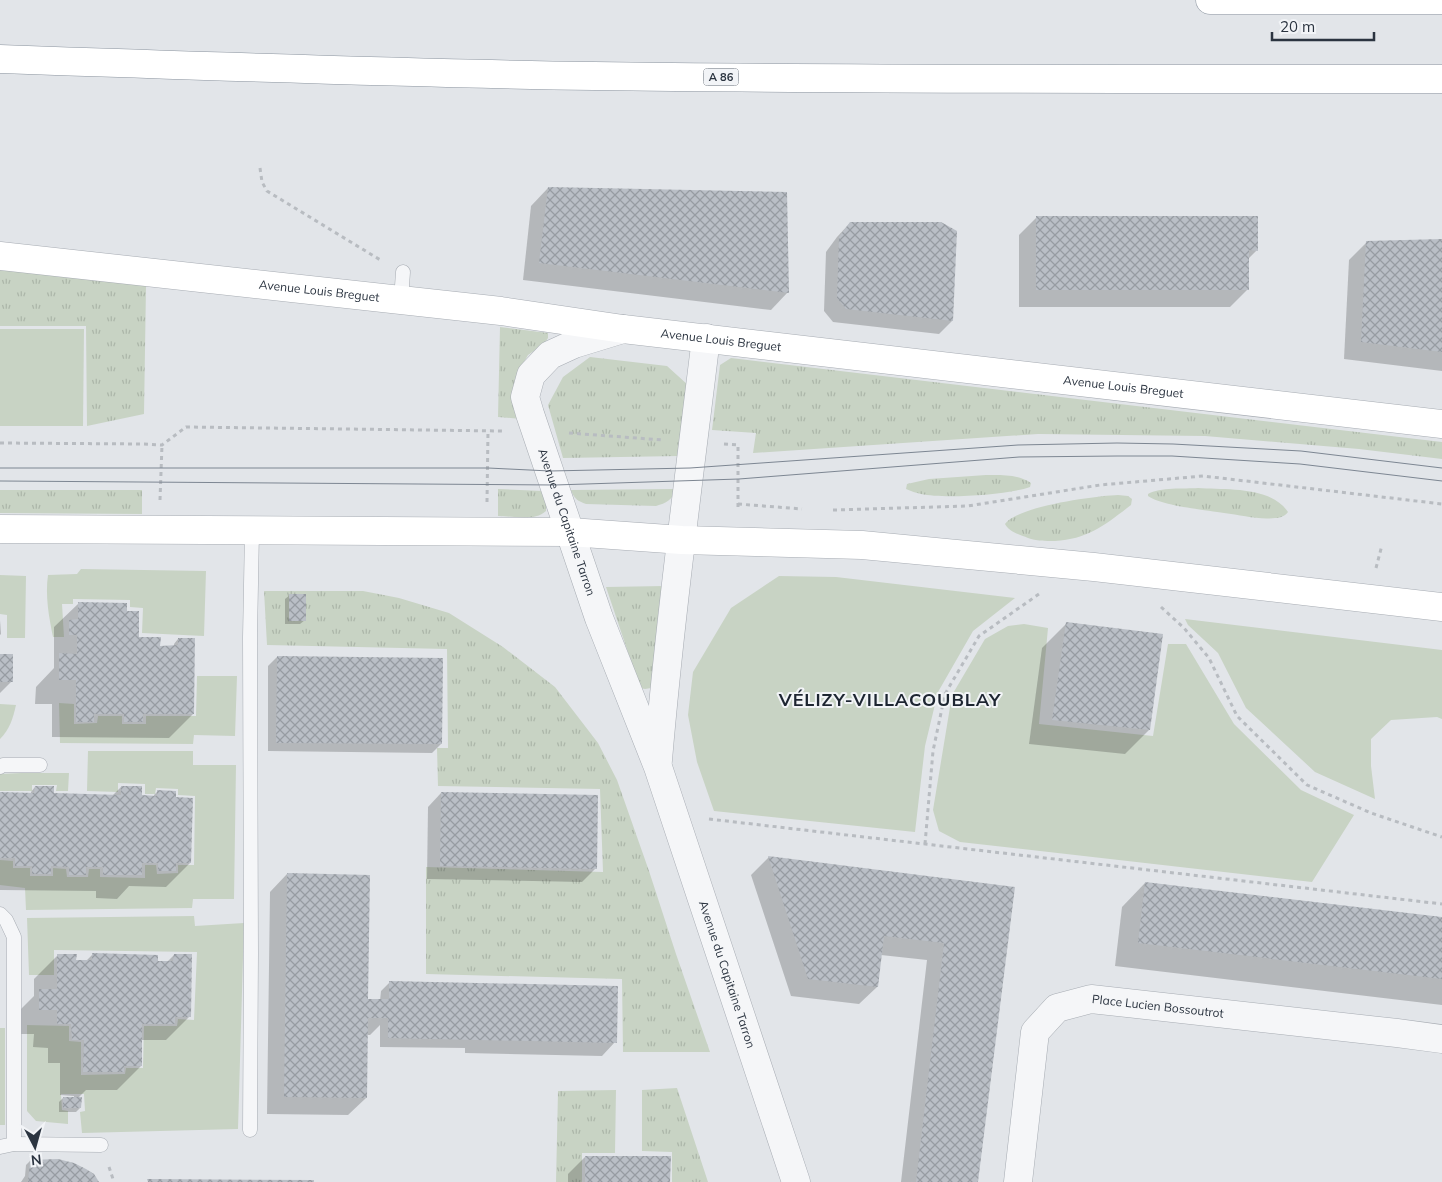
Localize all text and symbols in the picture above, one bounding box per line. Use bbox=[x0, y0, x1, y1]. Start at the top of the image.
scale bar bbox=[1272, 10, 1374, 42]
text: 20 m bbox=[1280, 17, 1315, 36]
road number: A 86 bbox=[704, 68, 738, 86]
street label: Avenue Louis Breguet bbox=[258, 276, 380, 305]
street label: Avenue Louis Breguet bbox=[660, 325, 782, 354]
street label: Avenue Louis Breguet bbox=[1062, 372, 1184, 401]
street label: Avenue du Capitaine Tarron bbox=[535, 446, 599, 598]
district label: VÉLIZY-VILLACOUBLAY bbox=[778, 688, 1001, 711]
street label: Avenue du Capitaine Tarron bbox=[696, 899, 759, 1050]
street label: Place Lucien Bossoutrot bbox=[1091, 991, 1225, 1021]
north arrow bbox=[10, 1122, 60, 1172]
text: N bbox=[30, 1150, 43, 1169]

